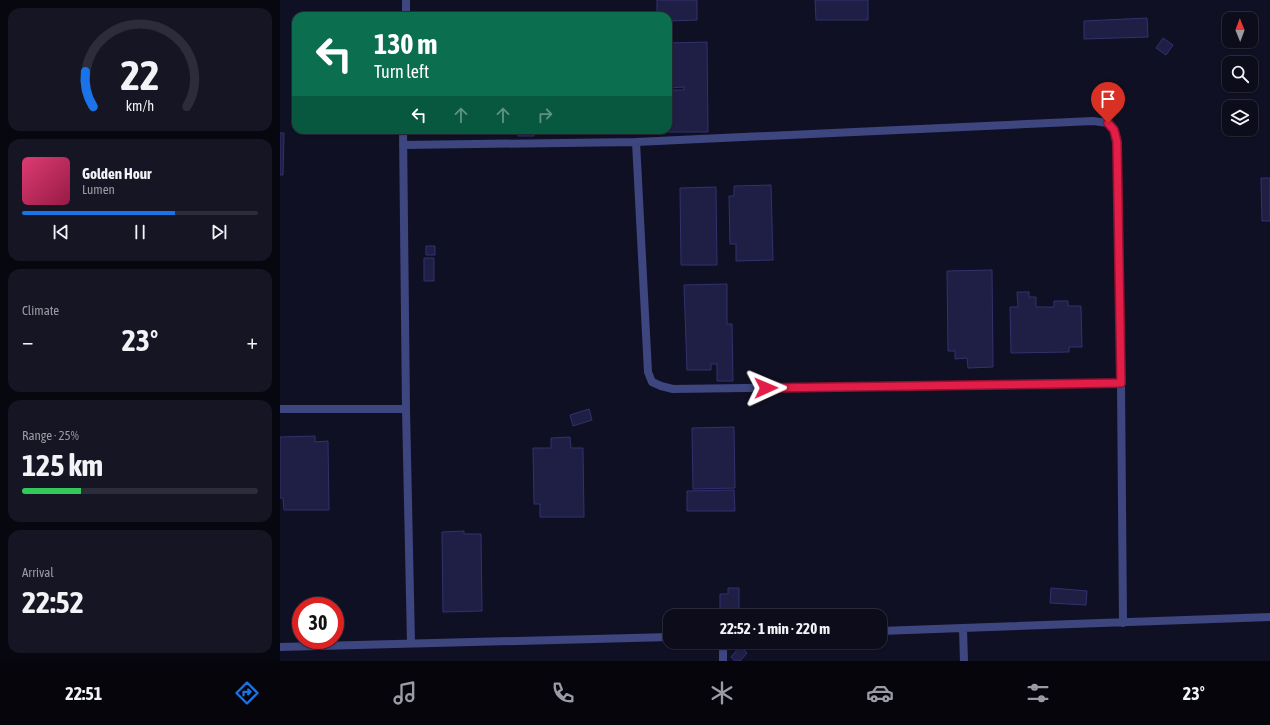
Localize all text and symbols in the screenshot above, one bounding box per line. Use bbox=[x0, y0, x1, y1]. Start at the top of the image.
north arrow bbox=[1222, 12, 1258, 48]
map controls bbox=[1222, 12, 1258, 136]
icon: left bbox=[308, 28, 360, 80]
text: 130 m bbox=[374, 28, 437, 60]
text: 22 bbox=[120, 51, 160, 99]
button: search bbox=[1222, 56, 1258, 92]
text: Turn left bbox=[374, 61, 429, 82]
pin bbox=[1091, 82, 1125, 123]
icon: arrive bbox=[1097, 88, 1119, 110]
text: km/h bbox=[126, 98, 154, 114]
button: layers bbox=[1222, 100, 1258, 136]
icon: left bbox=[408, 104, 430, 126]
icon: ahead bbox=[450, 104, 472, 126]
icon: ahead bbox=[492, 104, 514, 126]
icon: right bbox=[534, 104, 556, 126]
text: Golden Hour bbox=[82, 165, 152, 182]
text: Lumen bbox=[82, 182, 115, 197]
icon: previous bbox=[50, 221, 72, 243]
icon: pause bbox=[129, 221, 151, 243]
icon: next bbox=[208, 221, 230, 243]
text: Climate bbox=[22, 303, 59, 318]
text: 23° bbox=[122, 323, 158, 357]
text: − bbox=[22, 328, 33, 354]
text: + bbox=[247, 328, 258, 354]
position arrow bbox=[745, 367, 787, 409]
text: Range · 25% bbox=[22, 428, 79, 443]
text: 125 km bbox=[22, 448, 103, 482]
text: Arrival bbox=[22, 565, 54, 580]
text: 22:52 bbox=[22, 585, 84, 619]
speed limit sign: 30 bbox=[292, 597, 344, 649]
text: 22:52 · 1 min · 220 m bbox=[720, 620, 830, 637]
icon: directions bbox=[233, 679, 261, 707]
icon: music bbox=[391, 679, 419, 707]
icon: phone bbox=[549, 679, 577, 707]
icon: climate bbox=[708, 679, 736, 707]
icon: car bbox=[866, 679, 894, 707]
icon: filters bbox=[1024, 679, 1052, 707]
text: 22:51 bbox=[65, 683, 102, 704]
text: 23° bbox=[1183, 683, 1205, 704]

